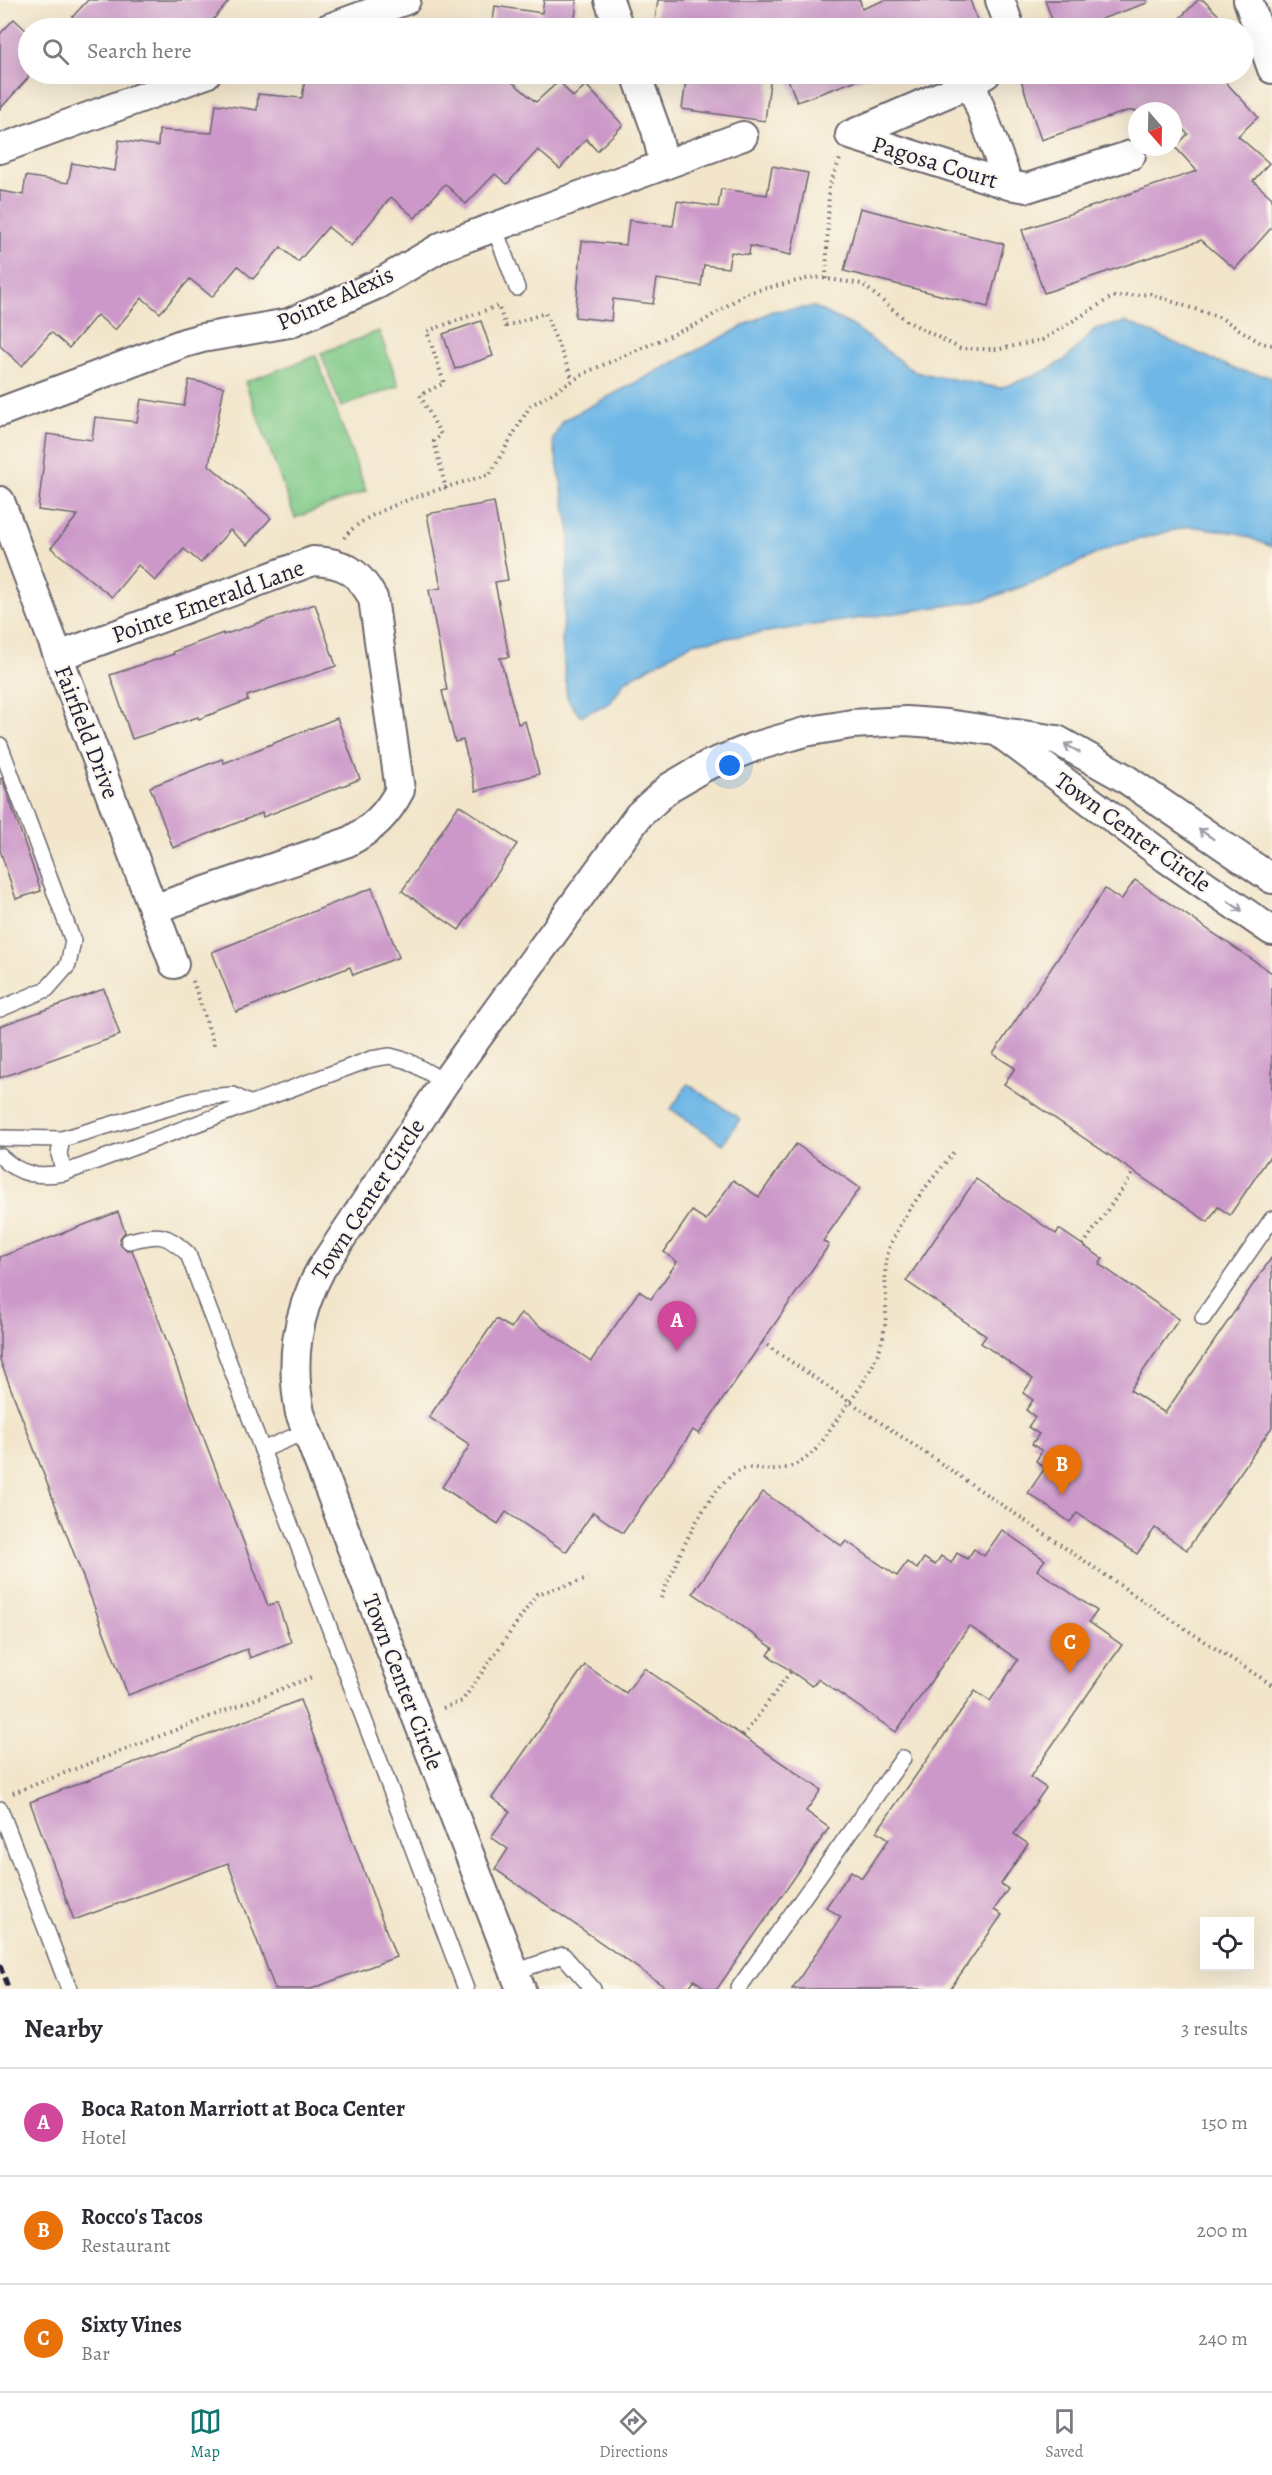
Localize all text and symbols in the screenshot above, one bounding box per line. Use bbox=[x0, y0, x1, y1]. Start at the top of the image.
search box bbox=[18, 18, 1254, 84]
icon: search bbox=[39, 35, 72, 68]
text: Search here bbox=[87, 36, 192, 66]
north arrow bbox=[1128, 102, 1182, 156]
street label: Pagosa Court bbox=[868, 128, 1002, 196]
street label: Pointe Alexis bbox=[271, 258, 399, 338]
street label: Pointe Emerald Lane bbox=[107, 551, 309, 651]
street label: Fairfield Drive bbox=[47, 661, 127, 803]
one-way arrow bbox=[1064, 742, 1081, 754]
your location bbox=[715, 751, 744, 780]
street label: Town Center Circle bbox=[1048, 764, 1218, 900]
one-way arrow bbox=[1198, 828, 1215, 841]
one-way arrow bbox=[1226, 900, 1243, 912]
street label: Town Center Circle bbox=[304, 1112, 432, 1286]
pin: A bbox=[658, 1302, 696, 1351]
pin: B bbox=[1042, 1446, 1082, 1495]
street label: Town Center Circle bbox=[355, 1589, 451, 1775]
pin: C bbox=[1050, 1624, 1090, 1673]
map controls bbox=[1200, 1917, 1254, 1971]
button: locate bbox=[1200, 1917, 1254, 1971]
text: Nearby bbox=[24, 2011, 103, 2046]
text: 3 results bbox=[1181, 2015, 1248, 2042]
text: Boca Raton Marriott at Boca Center bbox=[81, 2094, 405, 2124]
text: A bbox=[37, 2109, 50, 2136]
text: 150 m bbox=[1201, 2109, 1248, 2136]
text: Hotel bbox=[81, 2124, 126, 2151]
text: Rocco's Tacos bbox=[81, 2202, 203, 2232]
text: B bbox=[37, 2217, 50, 2244]
text: 200 m bbox=[1197, 2217, 1248, 2244]
text: Restaurant bbox=[81, 2232, 171, 2259]
text: Sixty Vines bbox=[81, 2310, 182, 2340]
text: C bbox=[37, 2325, 50, 2352]
text: 240 m bbox=[1198, 2325, 1248, 2352]
text: Bar bbox=[81, 2340, 110, 2367]
tab: Map bbox=[189, 2405, 222, 2463]
tab: Directions bbox=[599, 2405, 668, 2463]
tab: Saved bbox=[1045, 2405, 1083, 2463]

